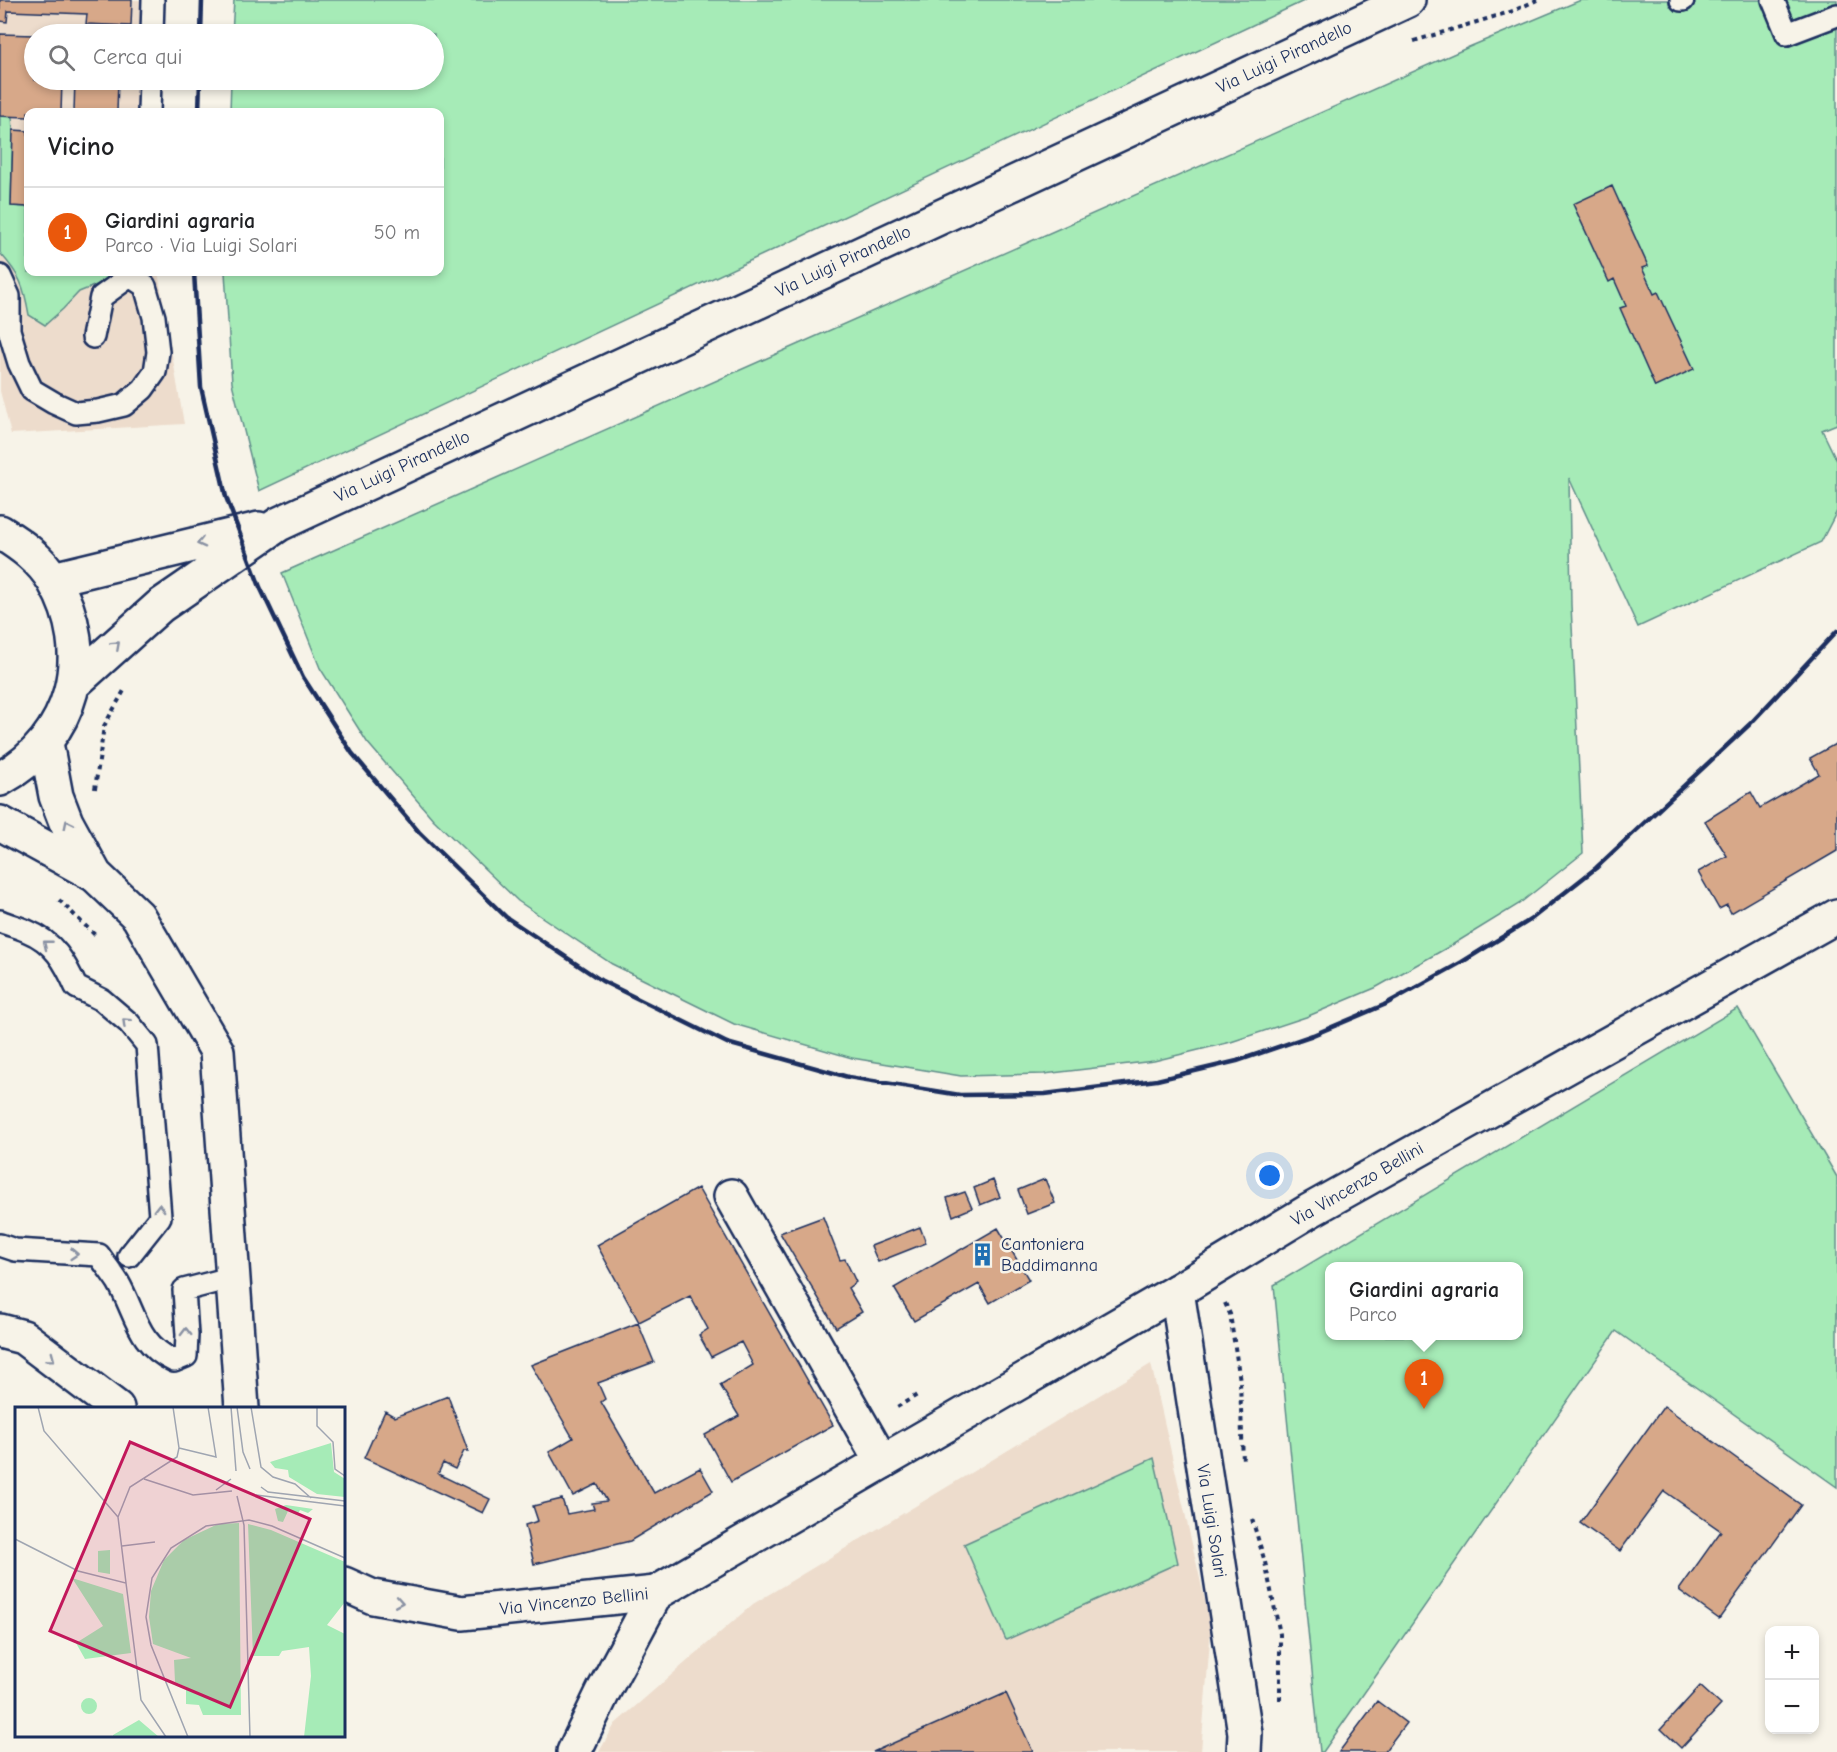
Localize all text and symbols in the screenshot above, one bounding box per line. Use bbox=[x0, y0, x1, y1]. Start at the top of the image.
street label: Via Luigi Pirandello bbox=[1213, 17, 1355, 98]
search box bbox=[24, 24, 444, 90]
icon: search bbox=[45, 41, 78, 74]
text: Cerca qui bbox=[93, 44, 183, 70]
text: Vicino bbox=[48, 132, 114, 162]
text: Giardini agraria bbox=[105, 208, 255, 234]
text: 1 bbox=[64, 221, 71, 244]
text: 50 m bbox=[374, 221, 420, 244]
street label: Via Luigi Pirandello bbox=[772, 221, 914, 302]
text: Parco · Via Luigi Solari bbox=[105, 234, 298, 257]
street label: Via Luigi Pirandello bbox=[331, 426, 473, 507]
one-way arrow bbox=[197, 535, 207, 548]
one-way arrow bbox=[110, 641, 120, 652]
one-way arrow bbox=[63, 819, 75, 830]
one-way arrow bbox=[43, 940, 54, 951]
one-way arrow bbox=[123, 1018, 134, 1029]
street label: Via Vincenzo Bellini bbox=[1287, 1138, 1427, 1231]
your location bbox=[1255, 1161, 1284, 1190]
one-way arrow bbox=[153, 1203, 165, 1212]
place label: Cantoniera Baddimanna bbox=[1001, 1234, 1098, 1276]
building icon: Cantoniera Baddimanna bbox=[970, 1241, 996, 1267]
one-way arrow bbox=[69, 1247, 78, 1260]
popup bbox=[1325, 1262, 1523, 1340]
text: Giardini agraria bbox=[1349, 1277, 1499, 1303]
text: Parco bbox=[1349, 1303, 1397, 1326]
one-way arrow bbox=[180, 1328, 193, 1337]
one-way arrow bbox=[44, 1351, 55, 1362]
pin: 1 bbox=[1404, 1360, 1444, 1409]
inset map bbox=[15, 1407, 345, 1737]
street label: Via Luigi Solari bbox=[1192, 1463, 1231, 1579]
street label: Via Vincenzo Bellini bbox=[499, 1583, 649, 1620]
one-way arrow bbox=[393, 1595, 403, 1608]
map controls bbox=[1765, 1626, 1819, 1734]
button: + bbox=[1765, 1626, 1819, 1680]
button: − bbox=[1765, 1680, 1819, 1734]

